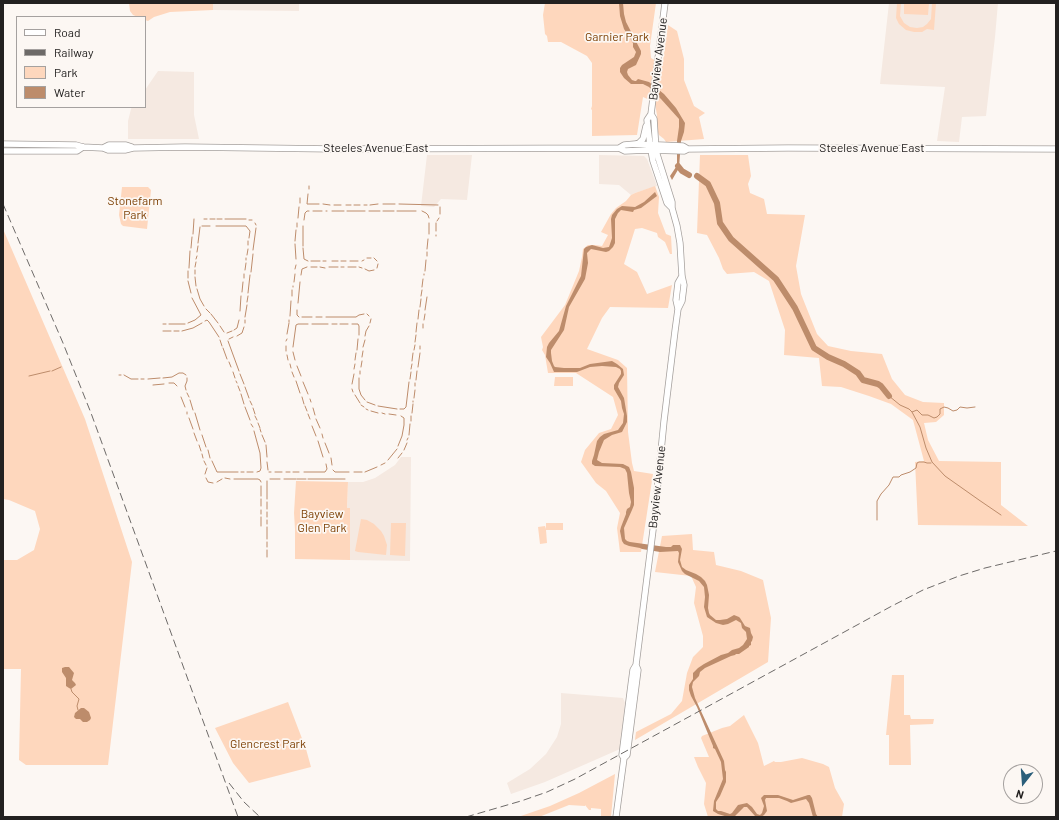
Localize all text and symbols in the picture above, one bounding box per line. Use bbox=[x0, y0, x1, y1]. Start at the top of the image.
legend bbox=[16, 16, 146, 108]
street label: Bayview Avenue bbox=[646, 17, 670, 101]
text: Road bbox=[54, 25, 81, 39]
park label: Garnier Park bbox=[585, 30, 649, 44]
text: Railway bbox=[54, 45, 93, 59]
text: Park bbox=[54, 65, 78, 79]
text: Water bbox=[54, 85, 85, 99]
street label: Steeles Avenue East bbox=[323, 141, 429, 155]
street label: Steeles Avenue East bbox=[819, 141, 925, 155]
park label: Stonefarm Park bbox=[108, 194, 162, 222]
street label: Bayview Avenue bbox=[645, 445, 669, 529]
park label: Bayview Glen Park bbox=[298, 507, 346, 535]
park label: Glencrest Park bbox=[230, 737, 306, 751]
north arrow bbox=[1003, 764, 1043, 804]
text: N bbox=[1014, 788, 1025, 802]

